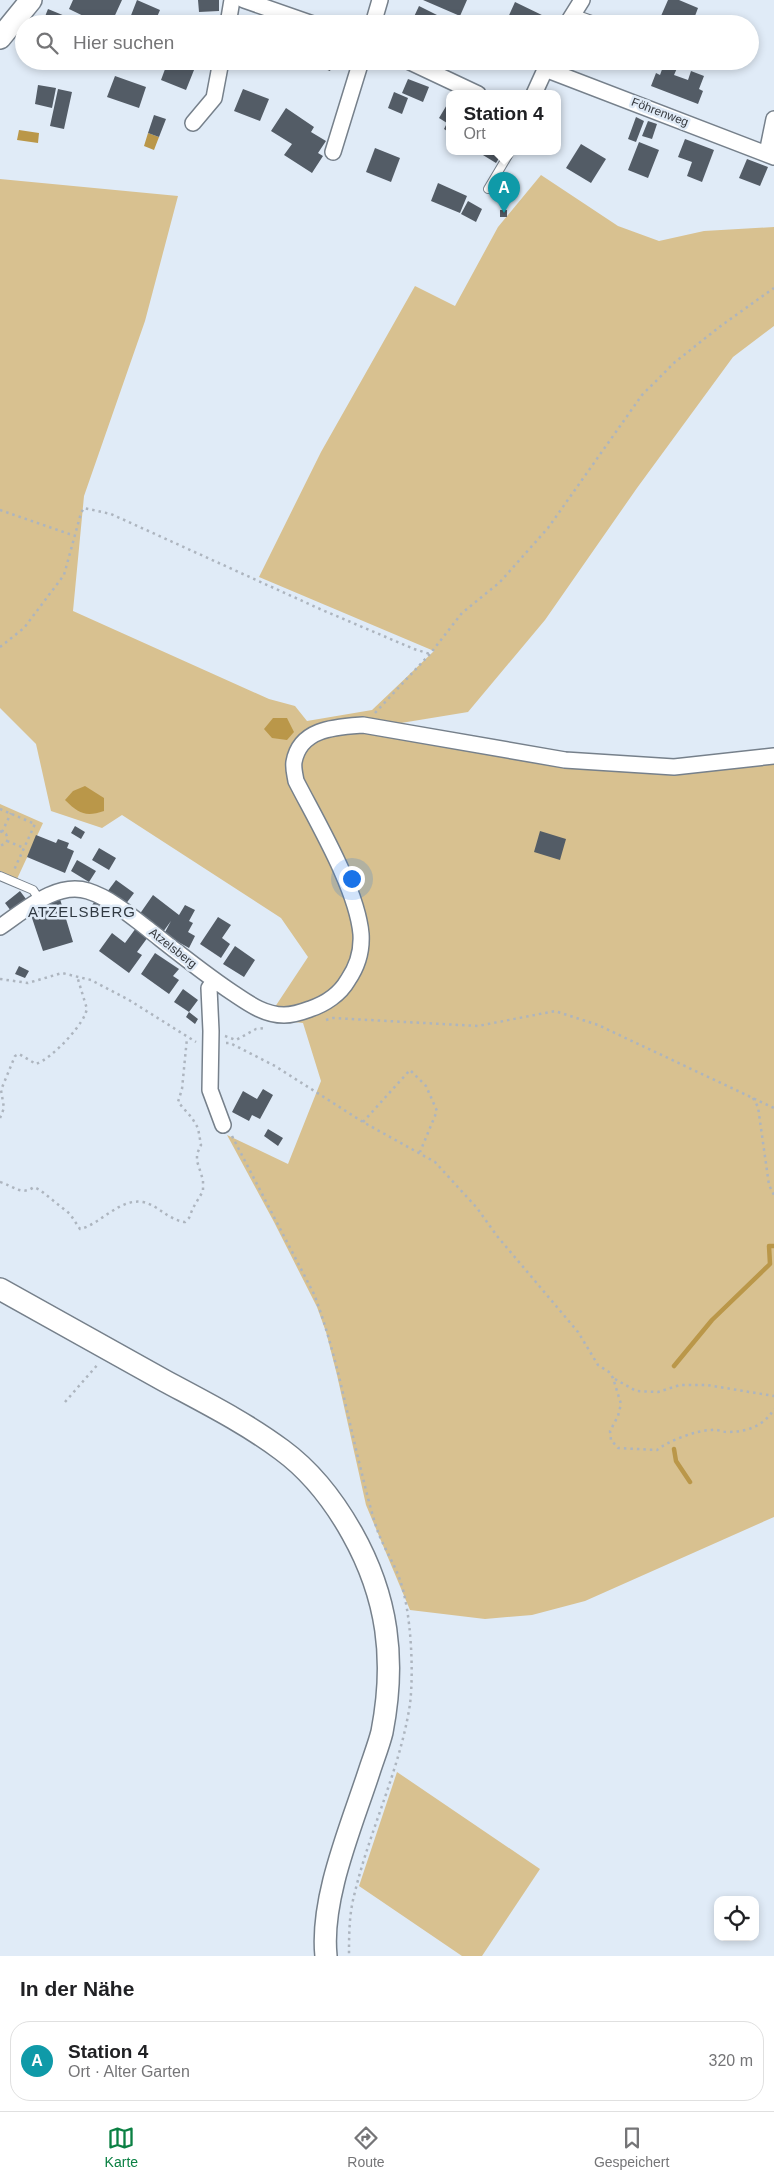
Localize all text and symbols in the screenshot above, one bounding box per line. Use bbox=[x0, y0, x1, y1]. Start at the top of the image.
search box bbox=[15, 15, 759, 70]
icon: search bbox=[33, 29, 61, 57]
text: Hier suchen bbox=[73, 32, 174, 53]
popup bbox=[446, 90, 561, 155]
street label: Föhrenweg bbox=[629, 95, 691, 129]
text: Station 4 bbox=[463, 103, 544, 124]
text: Ort bbox=[463, 125, 486, 142]
pin: A bbox=[488, 172, 520, 213]
your location bbox=[339, 866, 365, 892]
district label: ATZELSBERG bbox=[28, 903, 136, 920]
street label: Atzelsberg bbox=[146, 925, 200, 971]
map controls bbox=[714, 1896, 759, 1941]
button: locate bbox=[714, 1896, 759, 1941]
text: In der Nähe bbox=[20, 1977, 134, 2000]
text: Station 4 bbox=[68, 2041, 148, 2062]
text: A bbox=[31, 2052, 43, 2069]
text: 320 m bbox=[709, 2052, 753, 2069]
text: Ort · Alter Garten bbox=[68, 2063, 190, 2080]
tab: Karte bbox=[105, 2124, 138, 2170]
tab: Route bbox=[347, 2124, 385, 2170]
tab: Gespeichert bbox=[594, 2124, 669, 2170]

